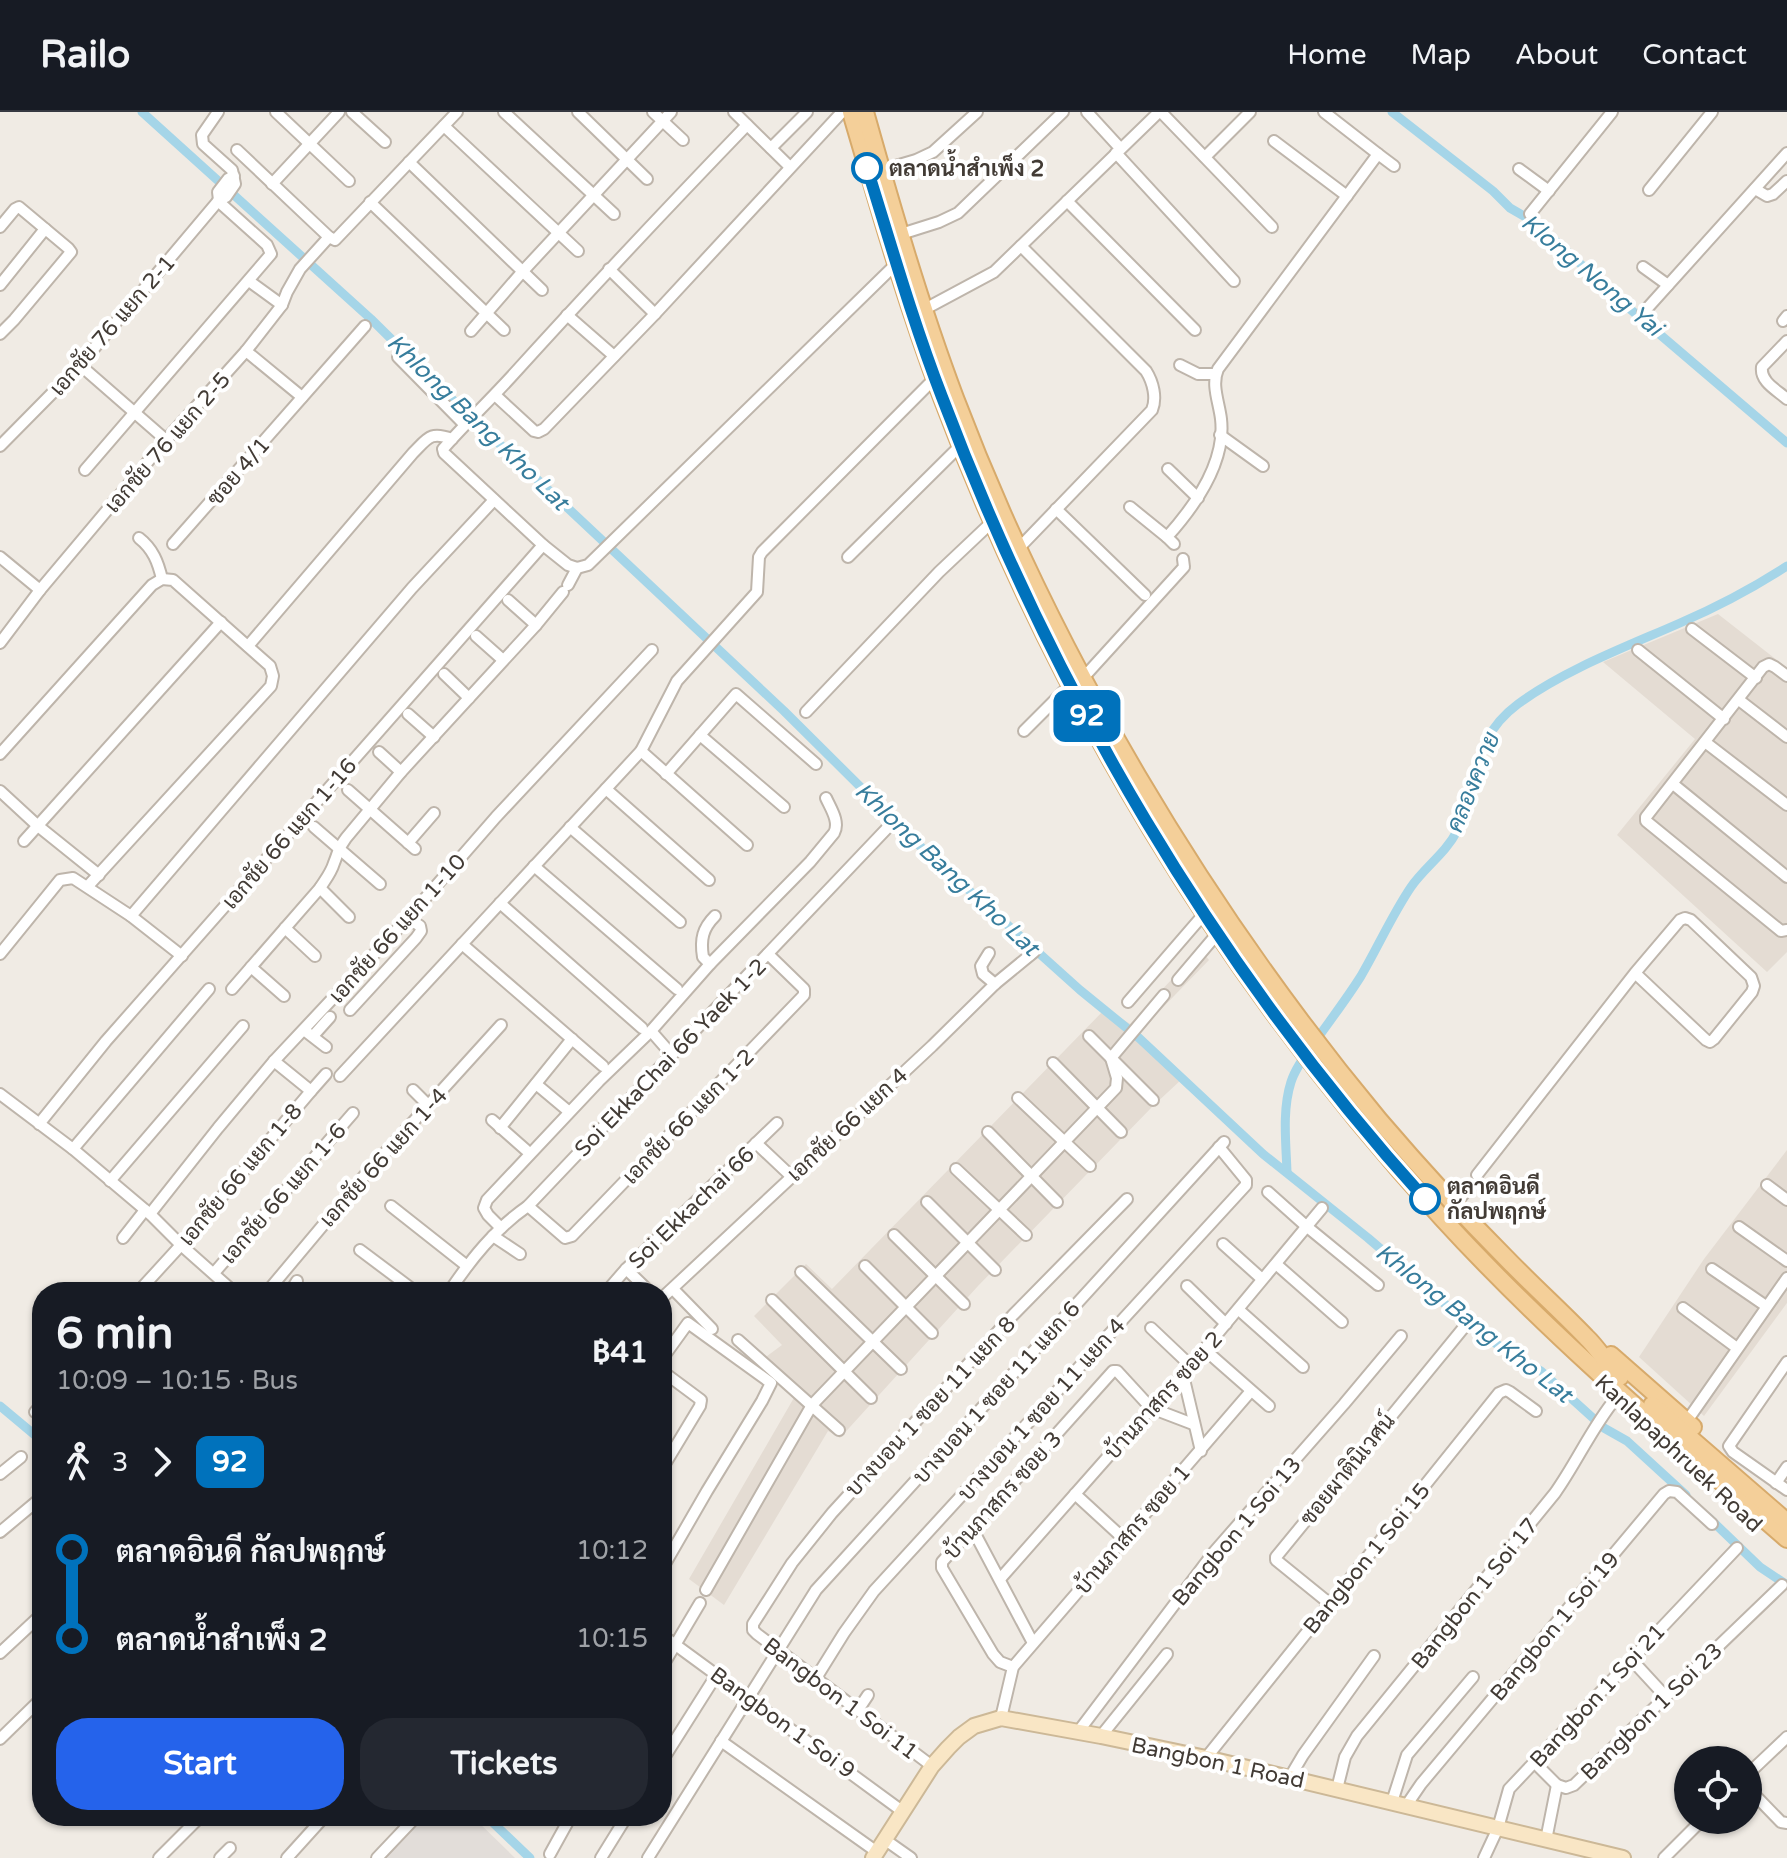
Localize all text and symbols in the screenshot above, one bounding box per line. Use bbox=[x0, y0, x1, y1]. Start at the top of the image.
text: Railo bbox=[40, 32, 130, 78]
text: Home bbox=[1287, 38, 1367, 72]
text: Map bbox=[1411, 38, 1471, 72]
text: About bbox=[1515, 38, 1598, 72]
text: Contact bbox=[1642, 38, 1747, 72]
place label: ตลาดน้ำสำเพ็ง 2 bbox=[889, 149, 1044, 182]
marker: ตลาดน้ำสำเพ็ง 2 bbox=[852, 153, 882, 183]
water label: Klong Nong Yai bbox=[1515, 208, 1670, 345]
street label: เอกชัย 76 แยก 2-1 bbox=[44, 249, 181, 401]
water label: Khlong Bang Kho Lat bbox=[381, 328, 576, 518]
street label: เอกชัย 76 แยก 2-5 bbox=[99, 366, 236, 518]
street label: ซอย 4/1 bbox=[202, 432, 276, 511]
line badge: 92 bbox=[1051, 690, 1123, 742]
text: 92 bbox=[1069, 699, 1105, 733]
water label: คลองควาย bbox=[1440, 728, 1507, 837]
street label: เอกชัย 66 แยก 1-16 bbox=[216, 752, 362, 914]
water label: Khlong Bang Kho Lat bbox=[849, 777, 1047, 964]
street label: เอกชัย 66 แยก 1-10 bbox=[323, 848, 471, 1009]
street label: Soi EkkaChai 66 Yaek 1-2 bbox=[569, 953, 772, 1162]
street label: เอกชัย 66 แยก 1-2 bbox=[617, 1043, 760, 1190]
street label: เอกชัย 66 แยก 4 bbox=[781, 1062, 913, 1187]
street label: เอกชัย 66 แยก 1-4 bbox=[314, 1082, 453, 1232]
street label: เอกชัย 66 แยก 1-8 bbox=[173, 1098, 308, 1251]
street label: เอกชัย 66 แยก 1-6 bbox=[215, 1117, 352, 1269]
street label: Soi Ekkachai 66 bbox=[623, 1141, 760, 1274]
place label: ตลาดอินดี กัลปพฤกษ์ bbox=[1447, 1172, 1547, 1225]
marker: ตลาดอินดี กัลปพฤกษ์ bbox=[1410, 1184, 1440, 1214]
water label: Khlong Bang Kho Lat bbox=[1370, 1238, 1580, 1411]
street label: บางบอน 1 ซอย 11 แยก 6 bbox=[908, 1296, 1086, 1489]
text: 6 min bbox=[56, 1308, 173, 1361]
street label: บางบอน 1 ซอย 11 แยก 8 bbox=[840, 1311, 1021, 1502]
street label: บางบอน 1 ซอย 11 แยก 4 bbox=[953, 1313, 1131, 1506]
street label: บ้านภาสกร ซอย 2 bbox=[1098, 1325, 1228, 1465]
text: ฿41 bbox=[592, 1334, 648, 1371]
text: 10:09 – 10:15 · Bus bbox=[56, 1365, 298, 1396]
street label: Kanlapaphruek Road bbox=[1589, 1369, 1767, 1538]
street label: ซอยผาตินิเวศน์ bbox=[1293, 1407, 1401, 1531]
street label: บ้านภาสกร ซอย 3 bbox=[937, 1425, 1067, 1565]
icon: walk bbox=[56, 1440, 100, 1484]
icon: forward bbox=[140, 1440, 184, 1484]
text: 92 bbox=[212, 1445, 248, 1479]
text: 3 bbox=[112, 1447, 128, 1478]
street label: Bangbon 1 Soi 13 bbox=[1167, 1452, 1307, 1611]
street label: บ้านภาสกร ซอย 1 bbox=[1068, 1458, 1196, 1600]
street label: Bangbon 1 Soi 15 bbox=[1298, 1478, 1436, 1639]
street label: Bangbon 1 Soi 17 bbox=[1406, 1513, 1544, 1674]
text: ตลาดอินดี กัลปพฤกษ์ bbox=[116, 1534, 386, 1571]
text: 10:12 bbox=[576, 1535, 648, 1566]
street label: Bangbon 1 Soi 19 bbox=[1485, 1547, 1625, 1706]
street label: Bangbon 1 Soi 21 bbox=[1525, 1619, 1671, 1773]
text: ตลาดน้ำสำเพ็ง 2 bbox=[116, 1622, 328, 1659]
text: 10:15 bbox=[576, 1623, 648, 1654]
street label: Bangbon 1 Soi 11 bbox=[758, 1632, 923, 1765]
street label: Bangbon 1 Soi 23 bbox=[1576, 1638, 1728, 1786]
street label: Bangbon 1 Soi 9 bbox=[705, 1662, 860, 1784]
button: Start bbox=[56, 1718, 344, 1810]
button: Tickets bbox=[360, 1718, 648, 1810]
street label: Bangbon 1 Road bbox=[1129, 1732, 1307, 1794]
map controls bbox=[1674, 1746, 1762, 1834]
button: locate bbox=[1674, 1746, 1762, 1834]

